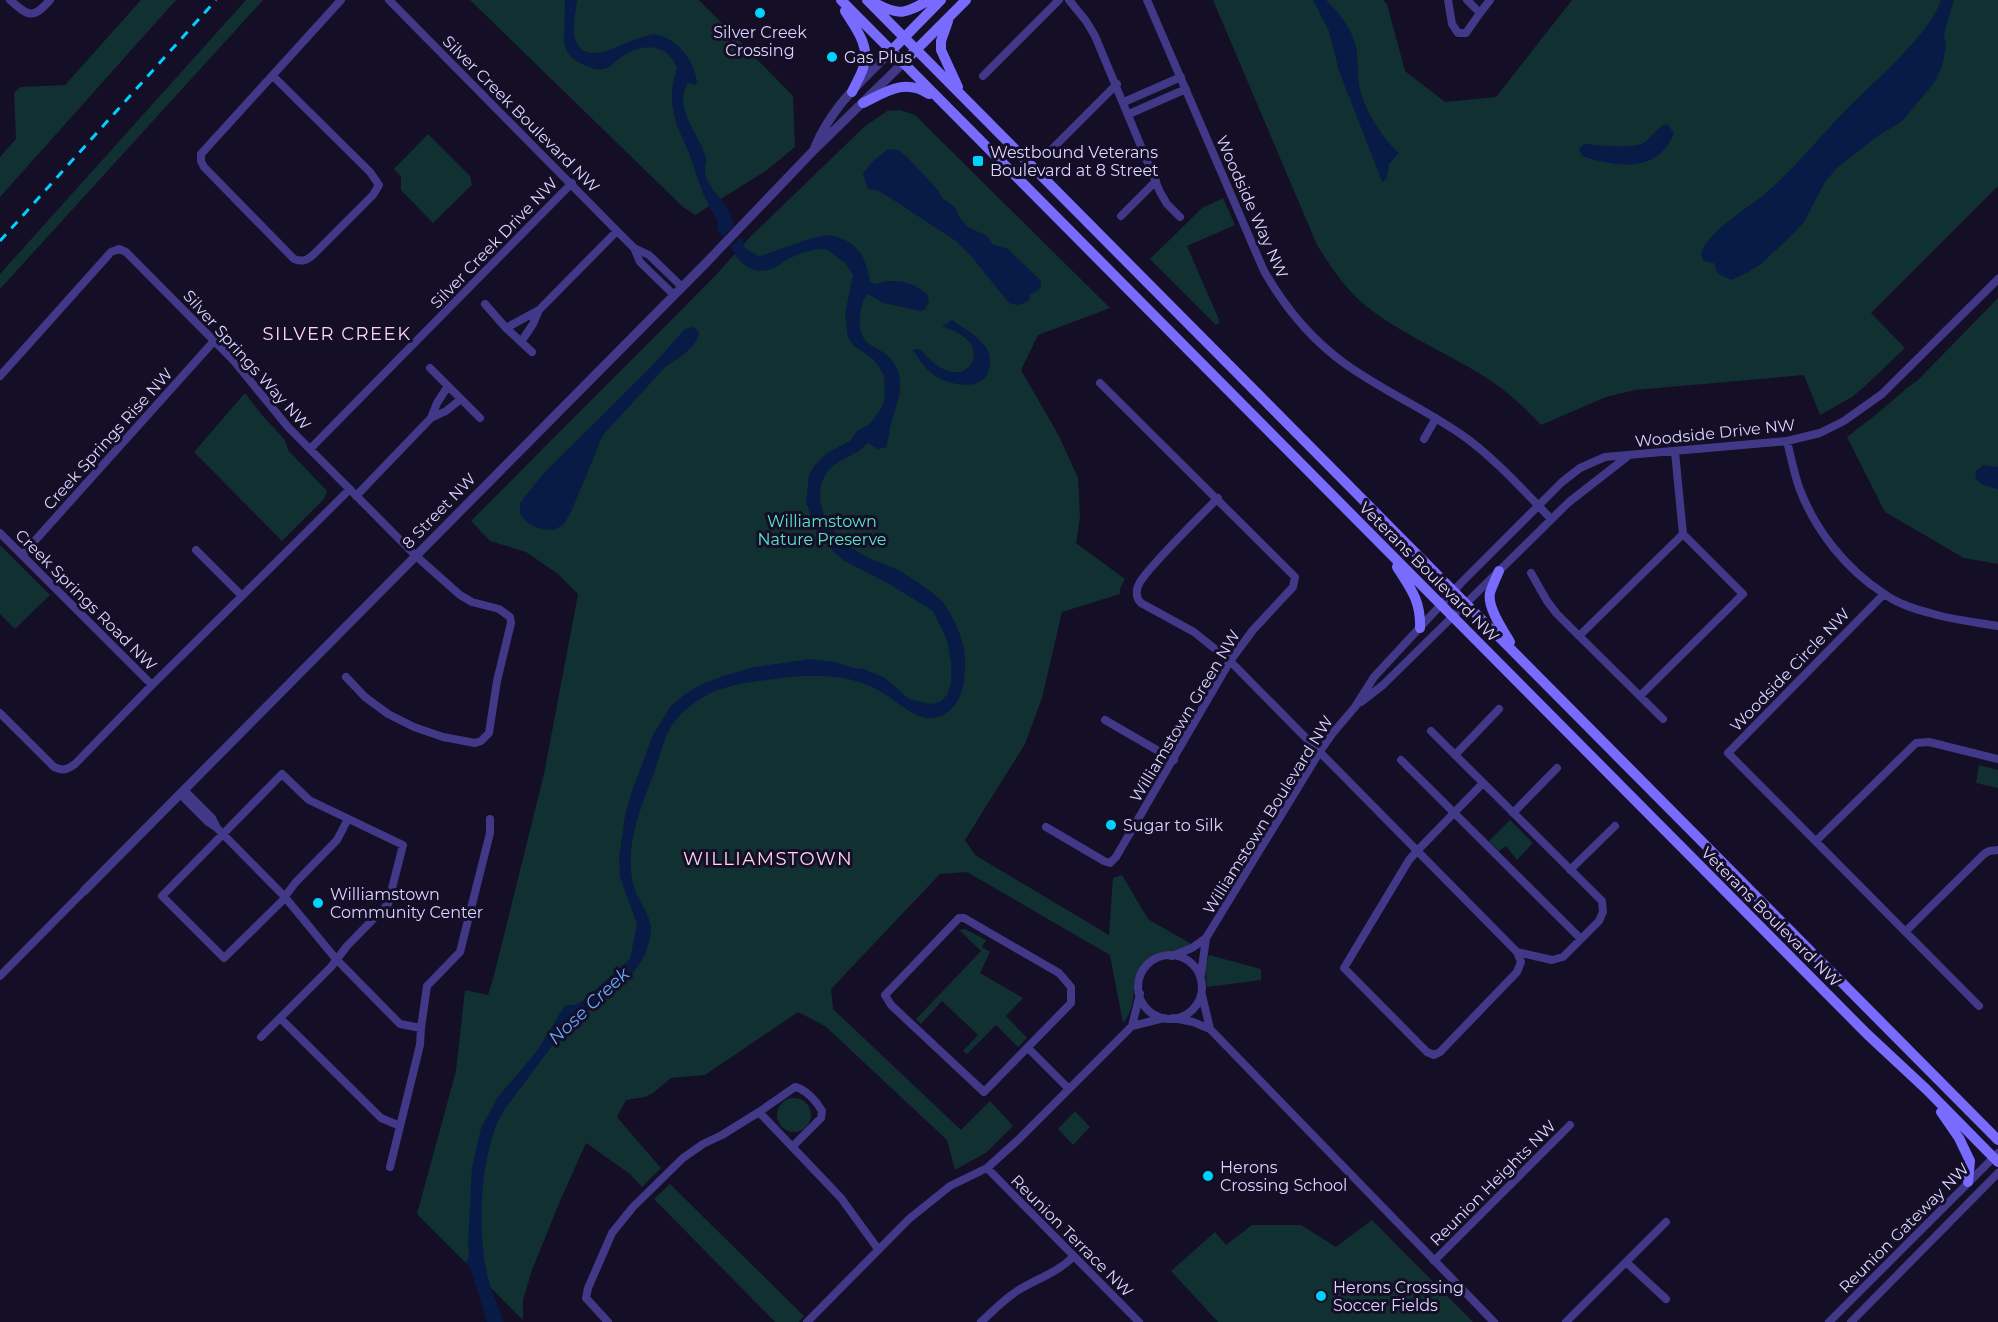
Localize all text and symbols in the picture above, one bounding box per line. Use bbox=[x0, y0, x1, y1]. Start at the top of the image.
marker: Silver Creek Crossing bbox=[753, 6, 767, 20]
place label: Silver Creek Crossing bbox=[713, 23, 807, 60]
street label: Silver Creek Boulevard NW bbox=[439, 32, 604, 197]
place label: Gas Plus bbox=[844, 48, 912, 67]
marker: Gas Plus bbox=[825, 50, 839, 64]
street label: Woodside Way NW bbox=[1212, 133, 1292, 281]
place label: Westbound Veterans Boulevard at 8 Street bbox=[990, 143, 1159, 180]
marker: Westbound Veterans Boulevard at 8 Street bbox=[971, 154, 985, 168]
street label: Silver Creek Drive NW bbox=[427, 174, 562, 312]
street label: Silver Springs Way NW bbox=[179, 286, 315, 434]
district label: SILVER CREEK bbox=[263, 323, 411, 345]
street label: Creek Springs Rise NW bbox=[39, 364, 177, 514]
street label: Woodside Drive NW bbox=[1634, 415, 1796, 451]
street label: 8 Street NW bbox=[398, 469, 480, 553]
street label: Veterans Boulevard NW bbox=[1355, 498, 1503, 646]
park label: Williamstown Nature Preserve bbox=[758, 512, 887, 549]
street label: Creek Springs Road NW bbox=[11, 525, 161, 675]
street label: Woodside Circle NW bbox=[1726, 604, 1854, 736]
street label: Williamstown Green NW bbox=[1126, 626, 1244, 806]
street label: Williamstown Boulevard NW bbox=[1199, 712, 1337, 918]
place label: Sugar to Silk bbox=[1123, 816, 1223, 835]
marker: Sugar to Silk bbox=[1104, 818, 1118, 832]
street label: Veterans Boulevard NW bbox=[1697, 843, 1845, 991]
district label: WILLIAMSTOWN bbox=[683, 848, 853, 870]
place label: Williamstown Community Center bbox=[330, 885, 483, 922]
marker: Williamstown Community Center bbox=[311, 896, 325, 910]
water label: Nose Creek bbox=[544, 962, 635, 1049]
street label: Reunion Heights NW bbox=[1426, 1116, 1560, 1250]
place label: Herons Crossing School bbox=[1220, 1158, 1347, 1195]
street label: Reunion Gateway NW bbox=[1835, 1159, 1973, 1297]
marker: Herons Crossing School bbox=[1201, 1169, 1215, 1183]
street label: Reunion Terrace NW bbox=[1007, 1171, 1137, 1301]
place label: Herons Crossing Soccer Fields bbox=[1333, 1278, 1464, 1315]
marker: Herons Crossing Soccer Fields bbox=[1314, 1289, 1328, 1303]

